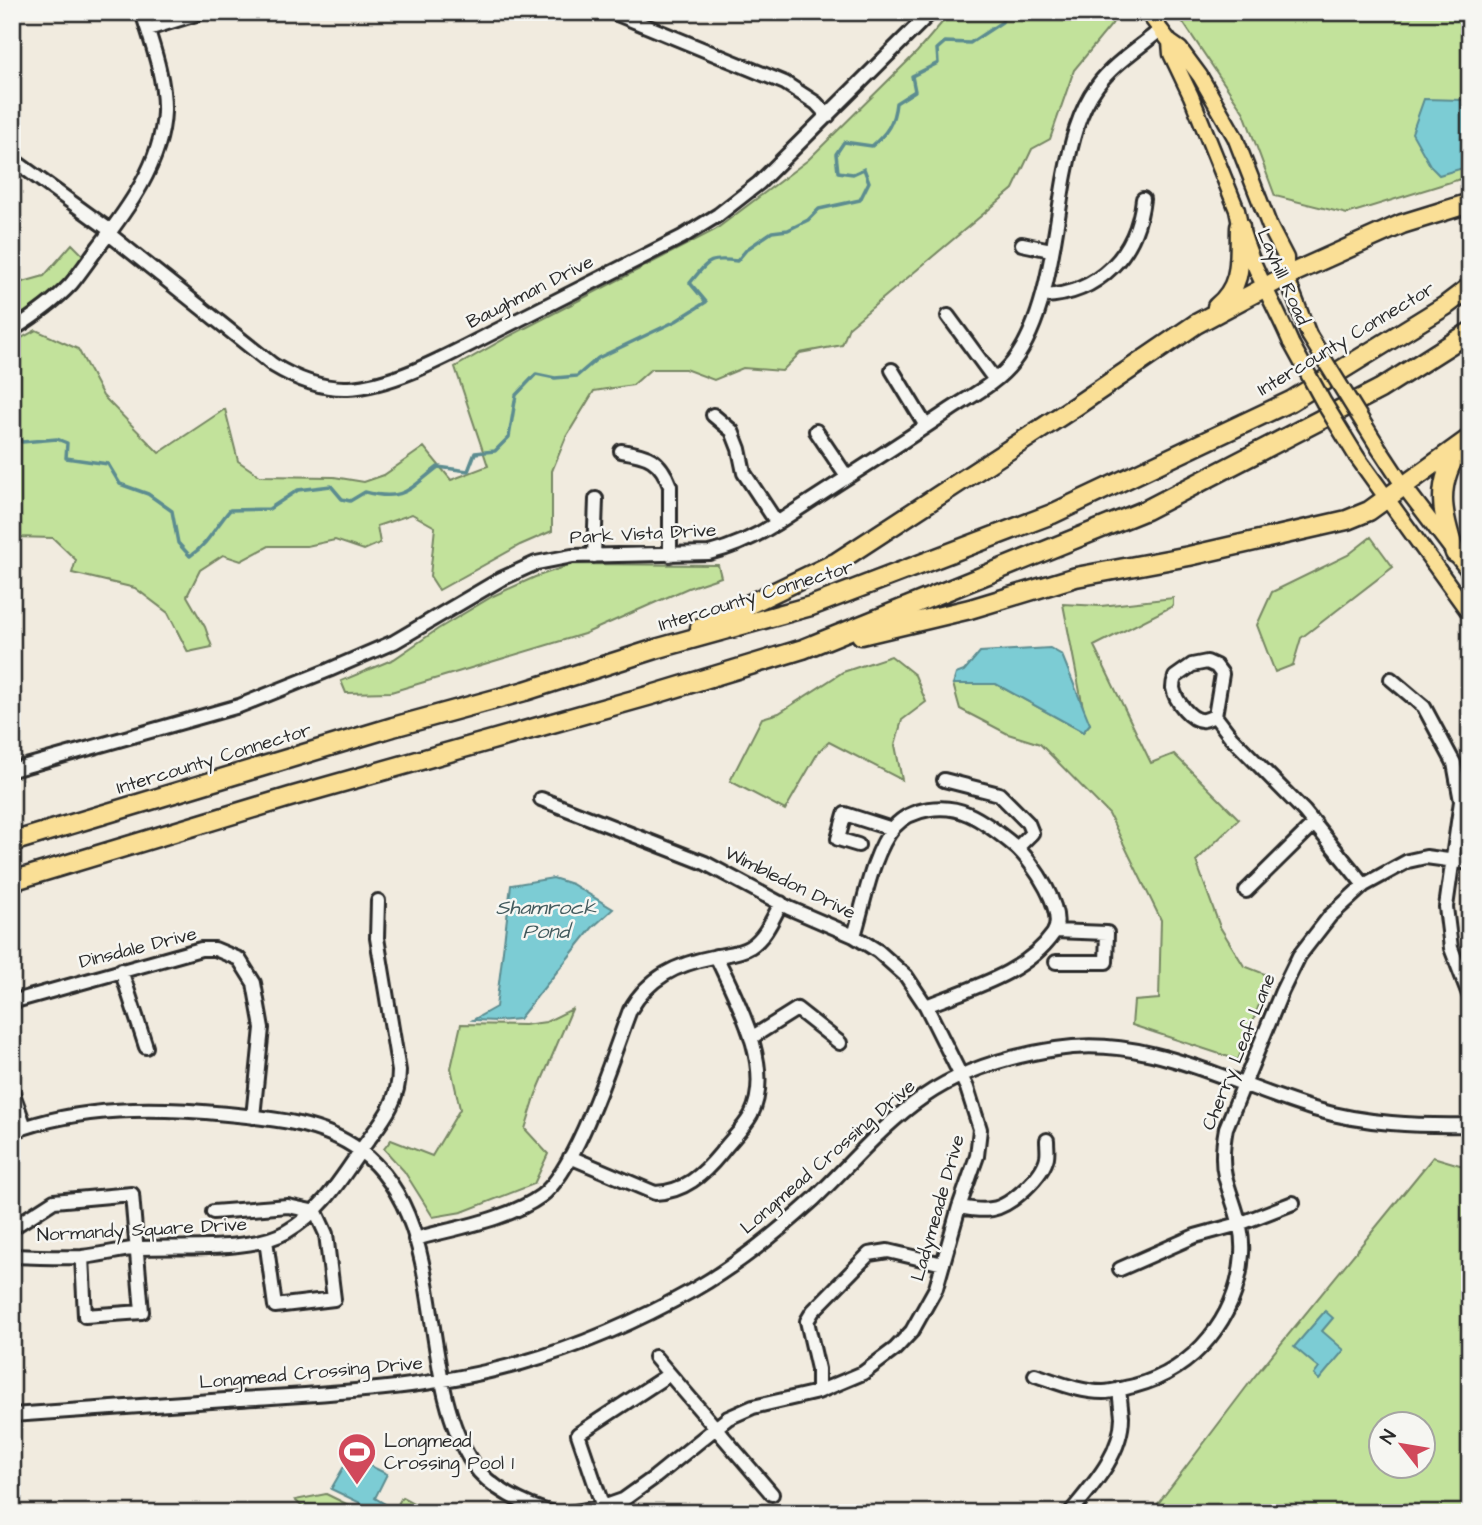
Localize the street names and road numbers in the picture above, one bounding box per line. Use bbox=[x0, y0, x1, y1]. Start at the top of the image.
street label: Layhill Road bbox=[1249, 225, 1316, 330]
street label: Baughman Drive bbox=[462, 248, 599, 337]
street label: Intercounty Connector bbox=[1252, 275, 1441, 404]
street label: Park Vista Drive bbox=[569, 517, 717, 551]
street label: Intercounty Connector bbox=[655, 553, 858, 639]
street label: Intercounty Connector bbox=[113, 716, 316, 802]
street label: Wimbledon Drive bbox=[720, 840, 860, 926]
street label: Dinsdale Drive bbox=[76, 920, 200, 976]
street label: Cherry Leaf Lane bbox=[1195, 970, 1284, 1135]
street label: Longmead Crossing Drive bbox=[734, 1073, 922, 1242]
street label: Ladymeade Drive bbox=[904, 1132, 973, 1285]
street label: Normandy Square Drive bbox=[36, 1211, 248, 1250]
street label: Longmead Crossing Drive bbox=[198, 1350, 424, 1397]

